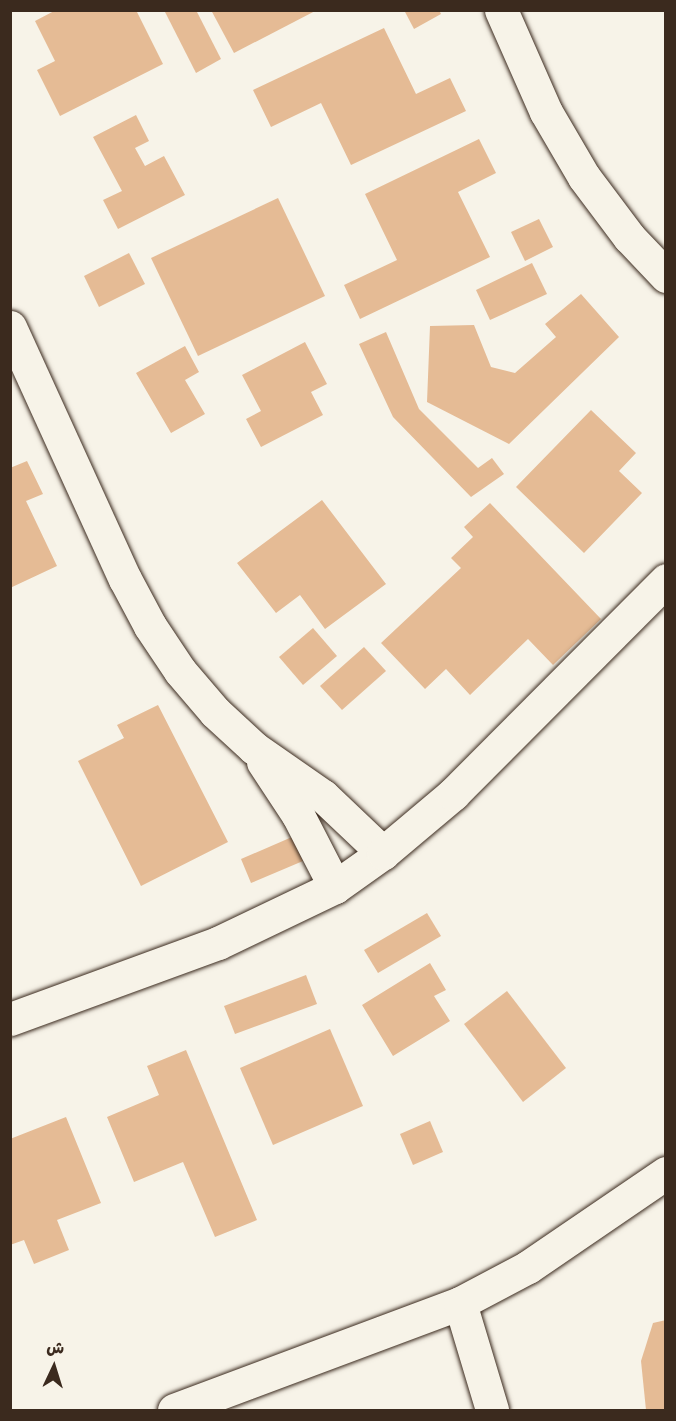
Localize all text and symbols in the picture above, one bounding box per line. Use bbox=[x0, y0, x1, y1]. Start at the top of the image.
north arrow bbox=[24, 1337, 84, 1397]
text: ش bbox=[46, 1337, 65, 1360]

